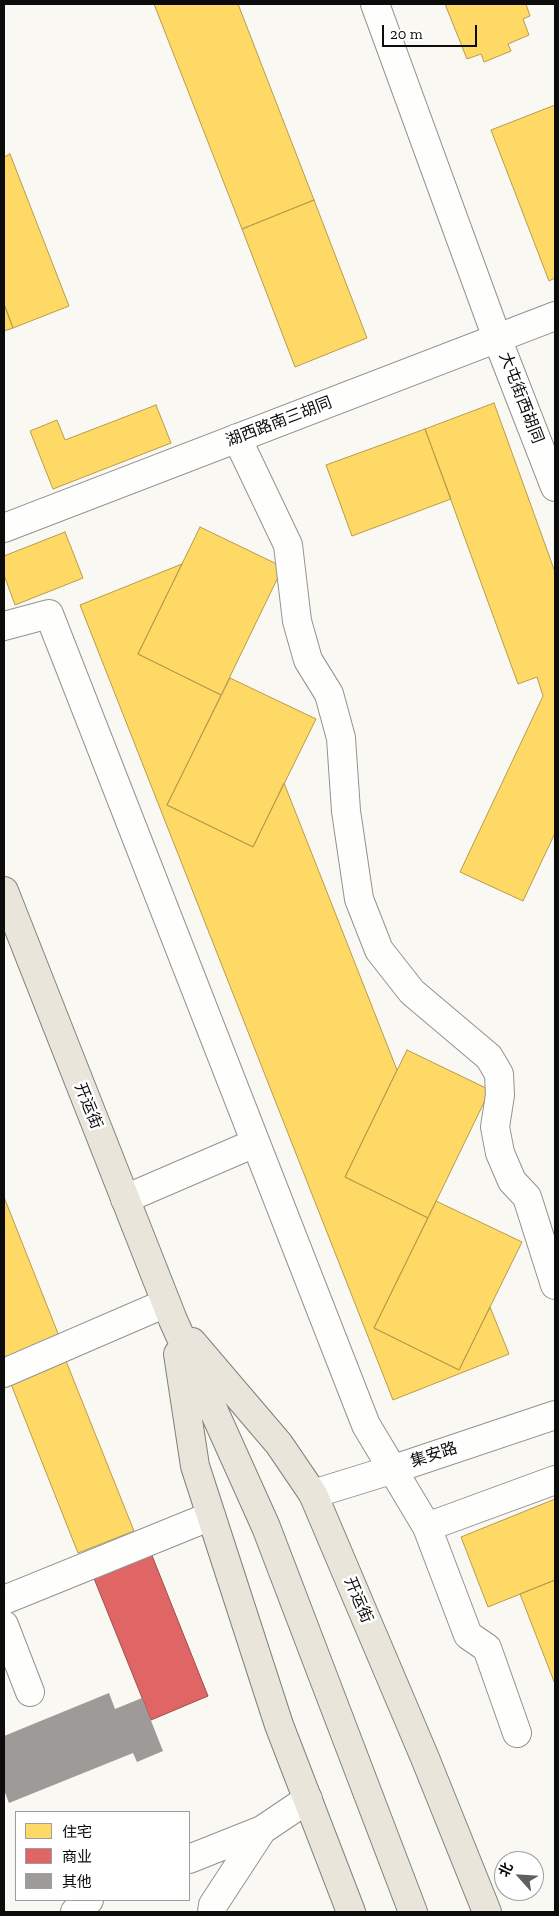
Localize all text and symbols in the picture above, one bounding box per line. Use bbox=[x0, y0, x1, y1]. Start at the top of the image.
scale bar bbox=[384, 15, 479, 47]
text: 20 m bbox=[390, 25, 423, 43]
street label: 大屯街西胡同 bbox=[495, 350, 547, 446]
street label: 湖西路南三胡同 bbox=[223, 393, 335, 451]
street label: 开运街 bbox=[70, 1080, 106, 1132]
street label: 集安路 bbox=[408, 1438, 460, 1472]
street label: 开运街 bbox=[340, 1574, 376, 1626]
legend bbox=[15, 1811, 190, 1901]
text: 住宅 bbox=[62, 1823, 92, 1841]
text: 商业 bbox=[62, 1848, 92, 1866]
north arrow bbox=[494, 1851, 544, 1901]
text: 北 bbox=[495, 1860, 517, 1880]
text: 其他 bbox=[62, 1873, 92, 1891]

